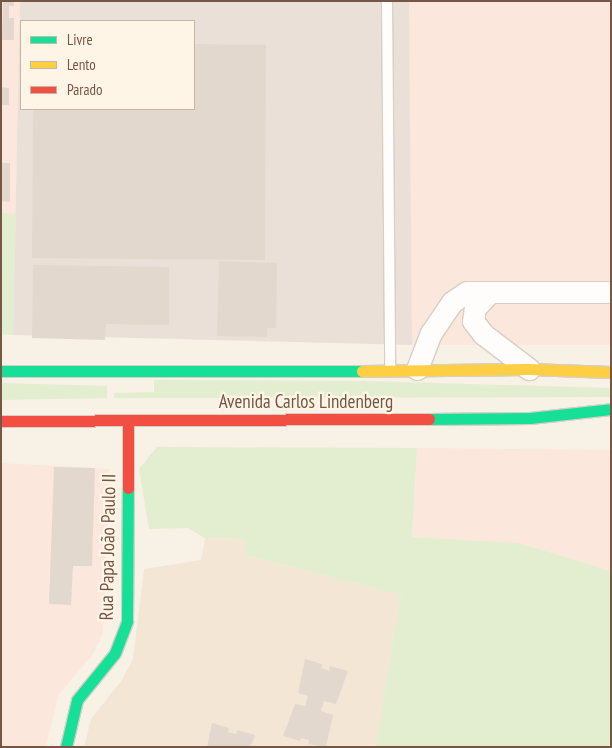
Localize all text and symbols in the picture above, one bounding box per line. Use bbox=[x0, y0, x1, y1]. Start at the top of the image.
legend bbox=[20, 20, 195, 110]
text: Livre bbox=[67, 30, 93, 49]
text: Lento bbox=[67, 55, 96, 74]
text: Parado bbox=[67, 80, 102, 99]
street label: Avenida Carlos Lindenberg bbox=[219, 391, 393, 413]
street label: Rua Papa João Paulo II bbox=[95, 474, 121, 620]

